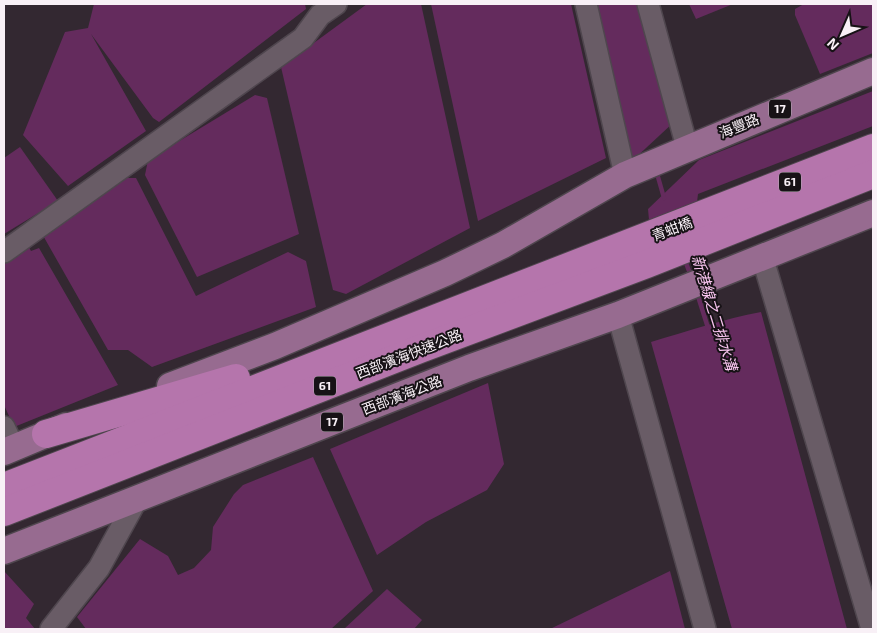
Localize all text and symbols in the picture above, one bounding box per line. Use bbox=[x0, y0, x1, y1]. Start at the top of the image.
north arrow bbox=[817, 10, 867, 60]
text: N bbox=[823, 35, 842, 54]
road number: 17 bbox=[769, 100, 791, 118]
street label: 海豐路 bbox=[716, 110, 761, 141]
road number: 61 bbox=[779, 172, 801, 192]
street label: 青蚶橋 bbox=[649, 213, 694, 244]
water label: 新港線之二排水溝 bbox=[689, 253, 742, 375]
street label: 西部濱海快速公路 bbox=[353, 326, 464, 382]
street label: 西部濱海公路 bbox=[360, 372, 444, 418]
road number: 61 bbox=[314, 376, 336, 396]
road number: 17 bbox=[321, 412, 343, 432]

